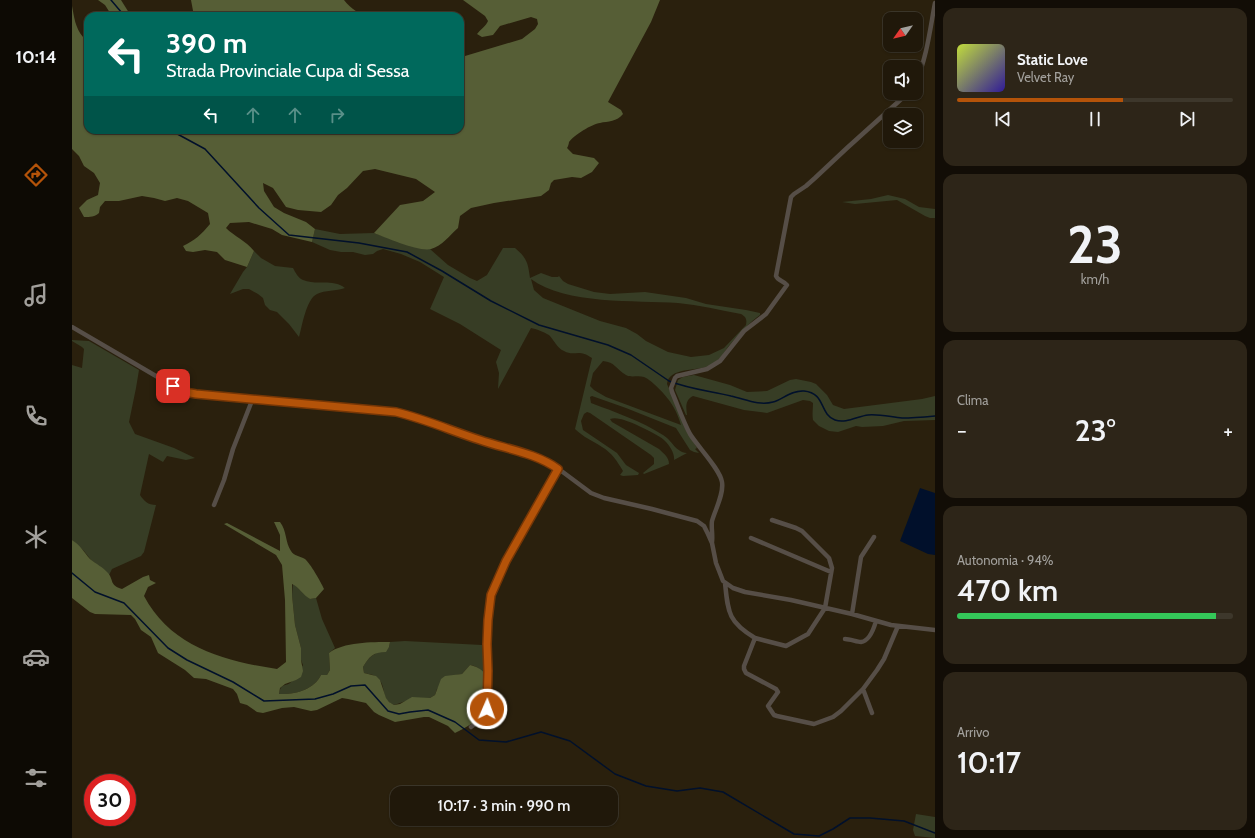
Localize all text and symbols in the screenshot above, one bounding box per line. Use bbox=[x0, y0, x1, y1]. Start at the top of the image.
north arrow bbox=[883, 12, 923, 52]
map controls bbox=[883, 12, 923, 148]
text: 390 m bbox=[166, 26, 247, 60]
icon: left bbox=[100, 28, 152, 80]
text: 10:14 bbox=[15, 46, 57, 68]
text: Static Love bbox=[1017, 51, 1088, 69]
text: Strada Provinciale Cupa di Sessa bbox=[166, 60, 409, 82]
button: sound bbox=[883, 60, 923, 100]
text: Velvet Ray bbox=[1017, 69, 1074, 85]
icon: left bbox=[200, 104, 222, 126]
icon: ahead bbox=[242, 104, 264, 126]
icon: ahead bbox=[284, 104, 306, 126]
icon: right bbox=[326, 104, 348, 126]
button: layers bbox=[883, 108, 923, 148]
icon: previous bbox=[992, 108, 1014, 130]
icon: pause bbox=[1084, 108, 1106, 130]
icon: next bbox=[1176, 108, 1198, 130]
icon: directions bbox=[22, 161, 50, 189]
text: 23 bbox=[1067, 213, 1123, 276]
text: km/h bbox=[1081, 271, 1109, 287]
icon: music bbox=[22, 281, 50, 309]
pin bbox=[156, 369, 190, 403]
icon: arrive bbox=[162, 375, 184, 397]
text: Clima bbox=[957, 392, 988, 408]
icon: phone bbox=[22, 402, 50, 430]
text: 23° bbox=[1075, 412, 1115, 449]
text: − bbox=[957, 417, 967, 444]
text: + bbox=[1223, 417, 1233, 444]
icon: climate bbox=[22, 523, 50, 551]
text: Autonomia · 94% bbox=[957, 552, 1054, 568]
text: 470 km bbox=[957, 572, 1058, 609]
icon: car bbox=[22, 643, 50, 671]
position arrow bbox=[466, 688, 508, 730]
text: Arrivo bbox=[957, 724, 989, 740]
text: 10:17 bbox=[957, 744, 1021, 781]
icon: filters bbox=[22, 764, 50, 792]
speed limit sign: 30 bbox=[84, 774, 136, 826]
text: 10:17 · 3 min · 990 m bbox=[438, 797, 570, 815]

